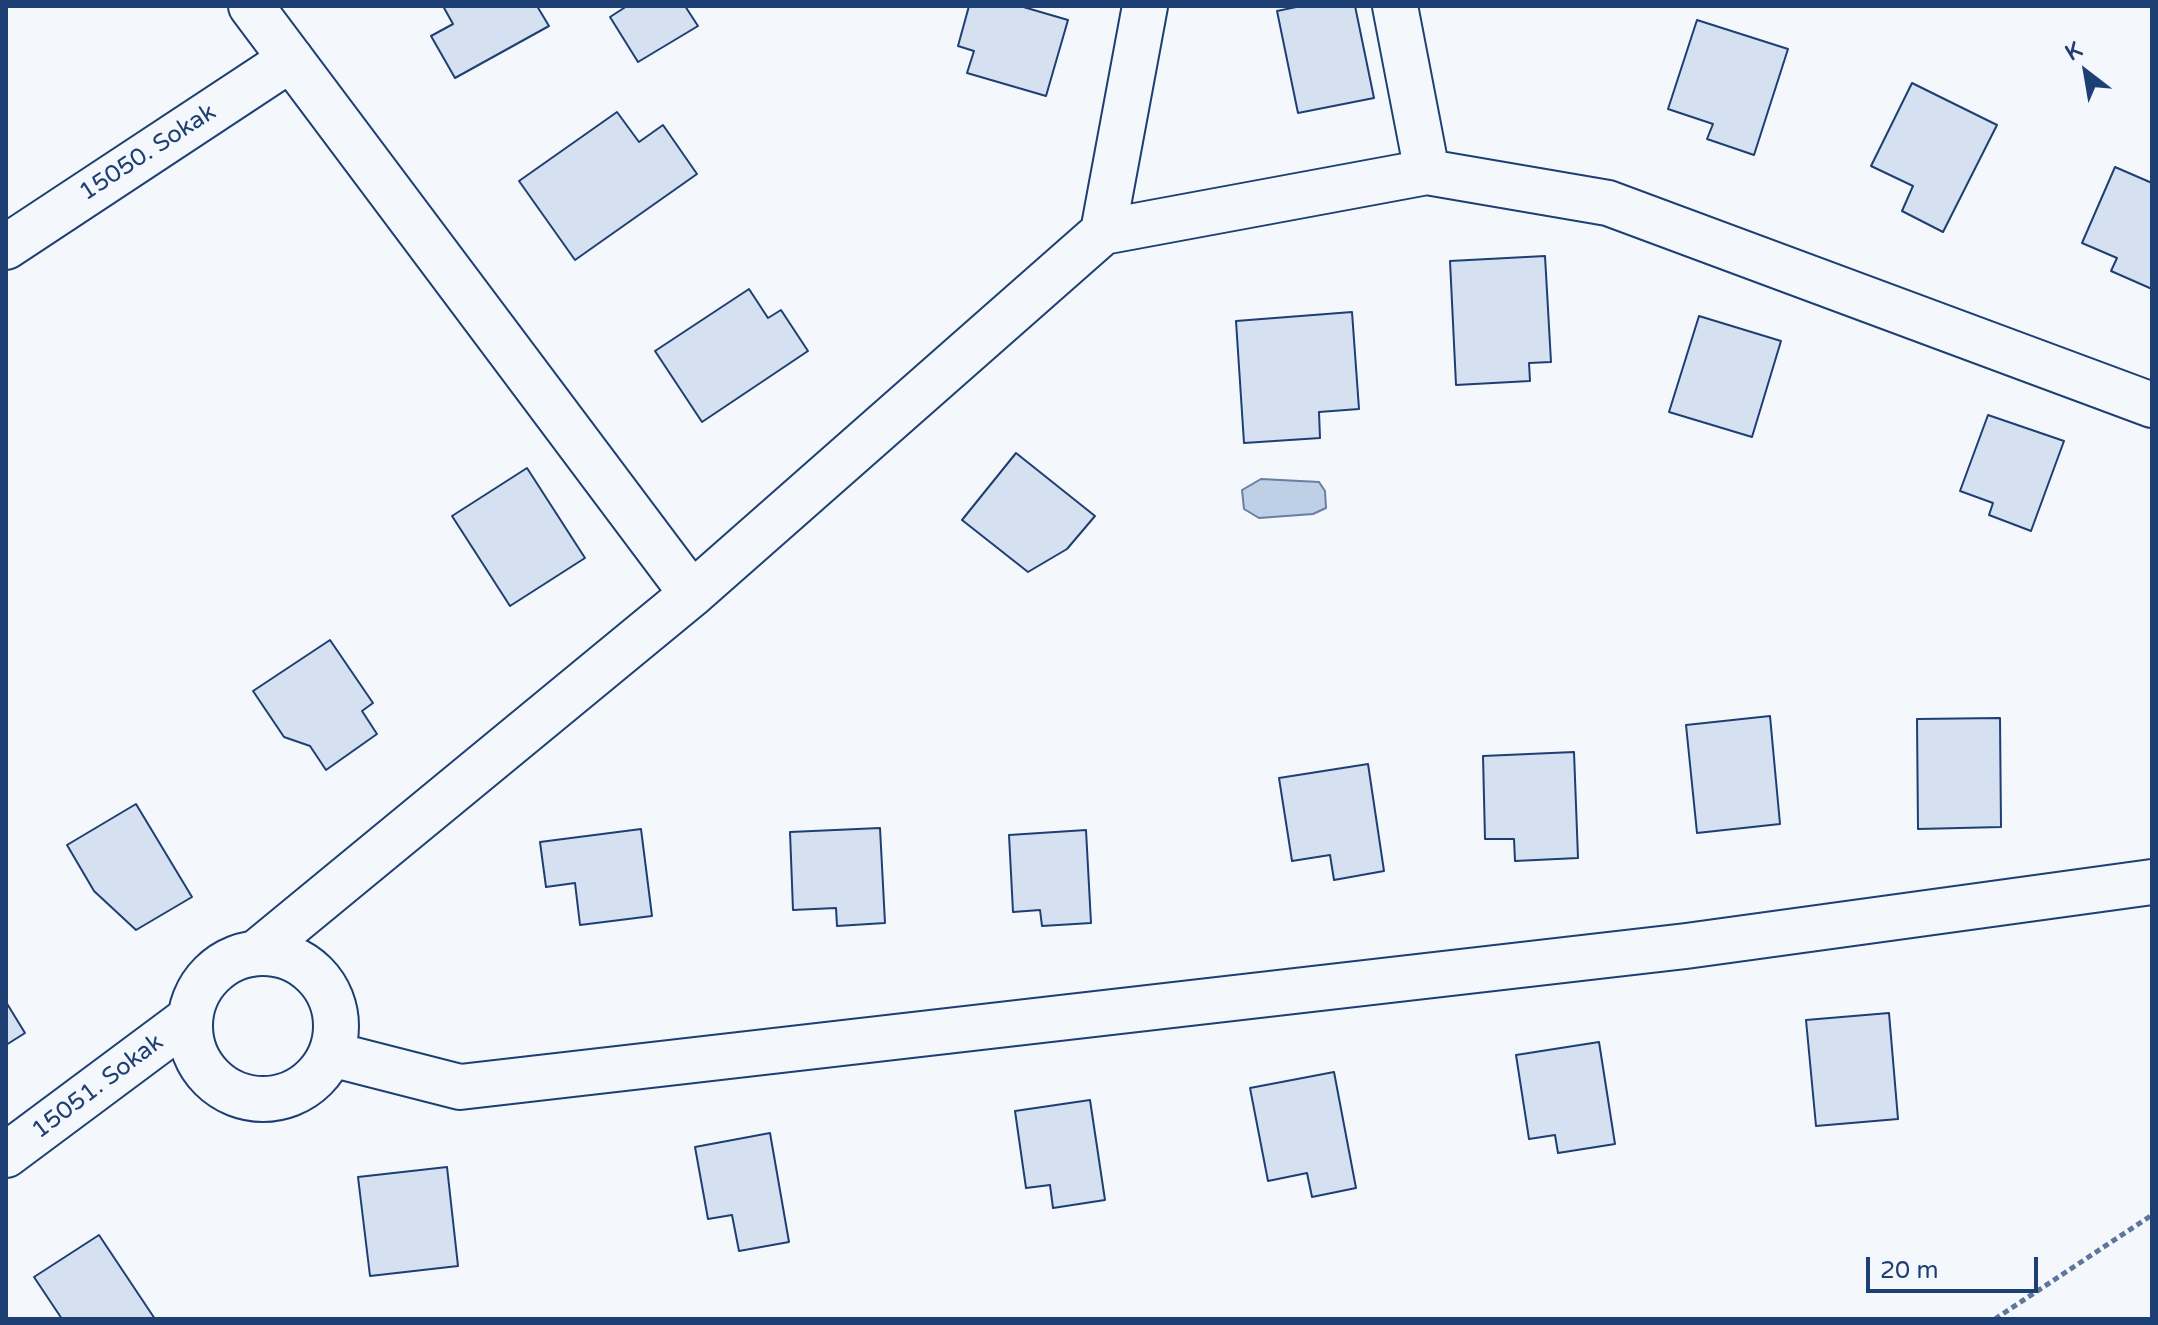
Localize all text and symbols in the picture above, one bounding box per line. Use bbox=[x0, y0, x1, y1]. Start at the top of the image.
north arrow bbox=[2046, 32, 2126, 112]
text: K bbox=[2061, 36, 2087, 66]
street label: 15050. Sokak bbox=[74, 98, 222, 208]
street label: 15051. Sokak bbox=[27, 1028, 169, 1146]
scale bar bbox=[1870, 1241, 2042, 1291]
text: 20 m bbox=[1880, 1256, 1938, 1285]

